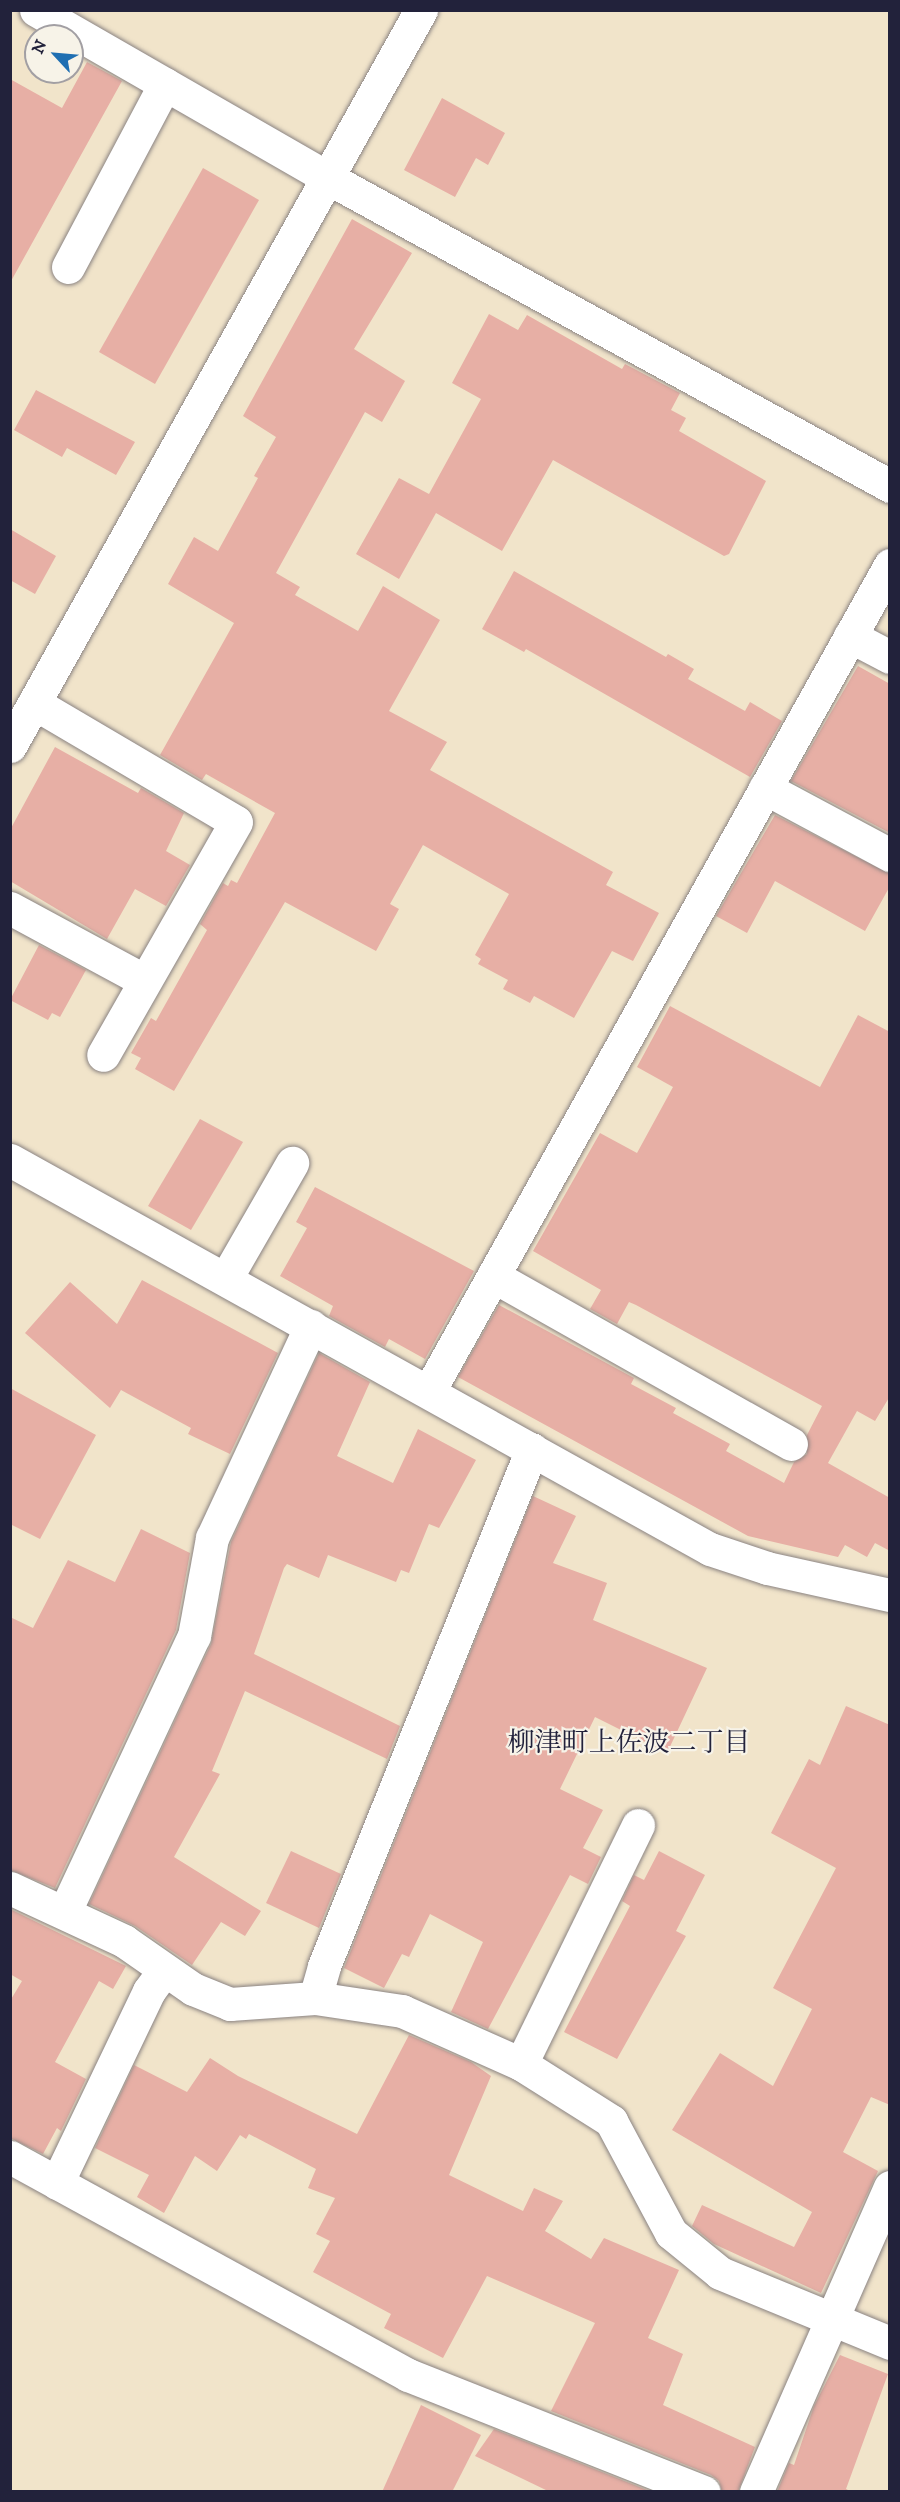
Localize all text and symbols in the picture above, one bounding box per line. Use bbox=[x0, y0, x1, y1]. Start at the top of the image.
north arrow bbox=[24, 24, 84, 84]
text: N bbox=[28, 37, 51, 57]
district label: 柳津町上佐波二丁目 bbox=[508, 1728, 750, 1760]

